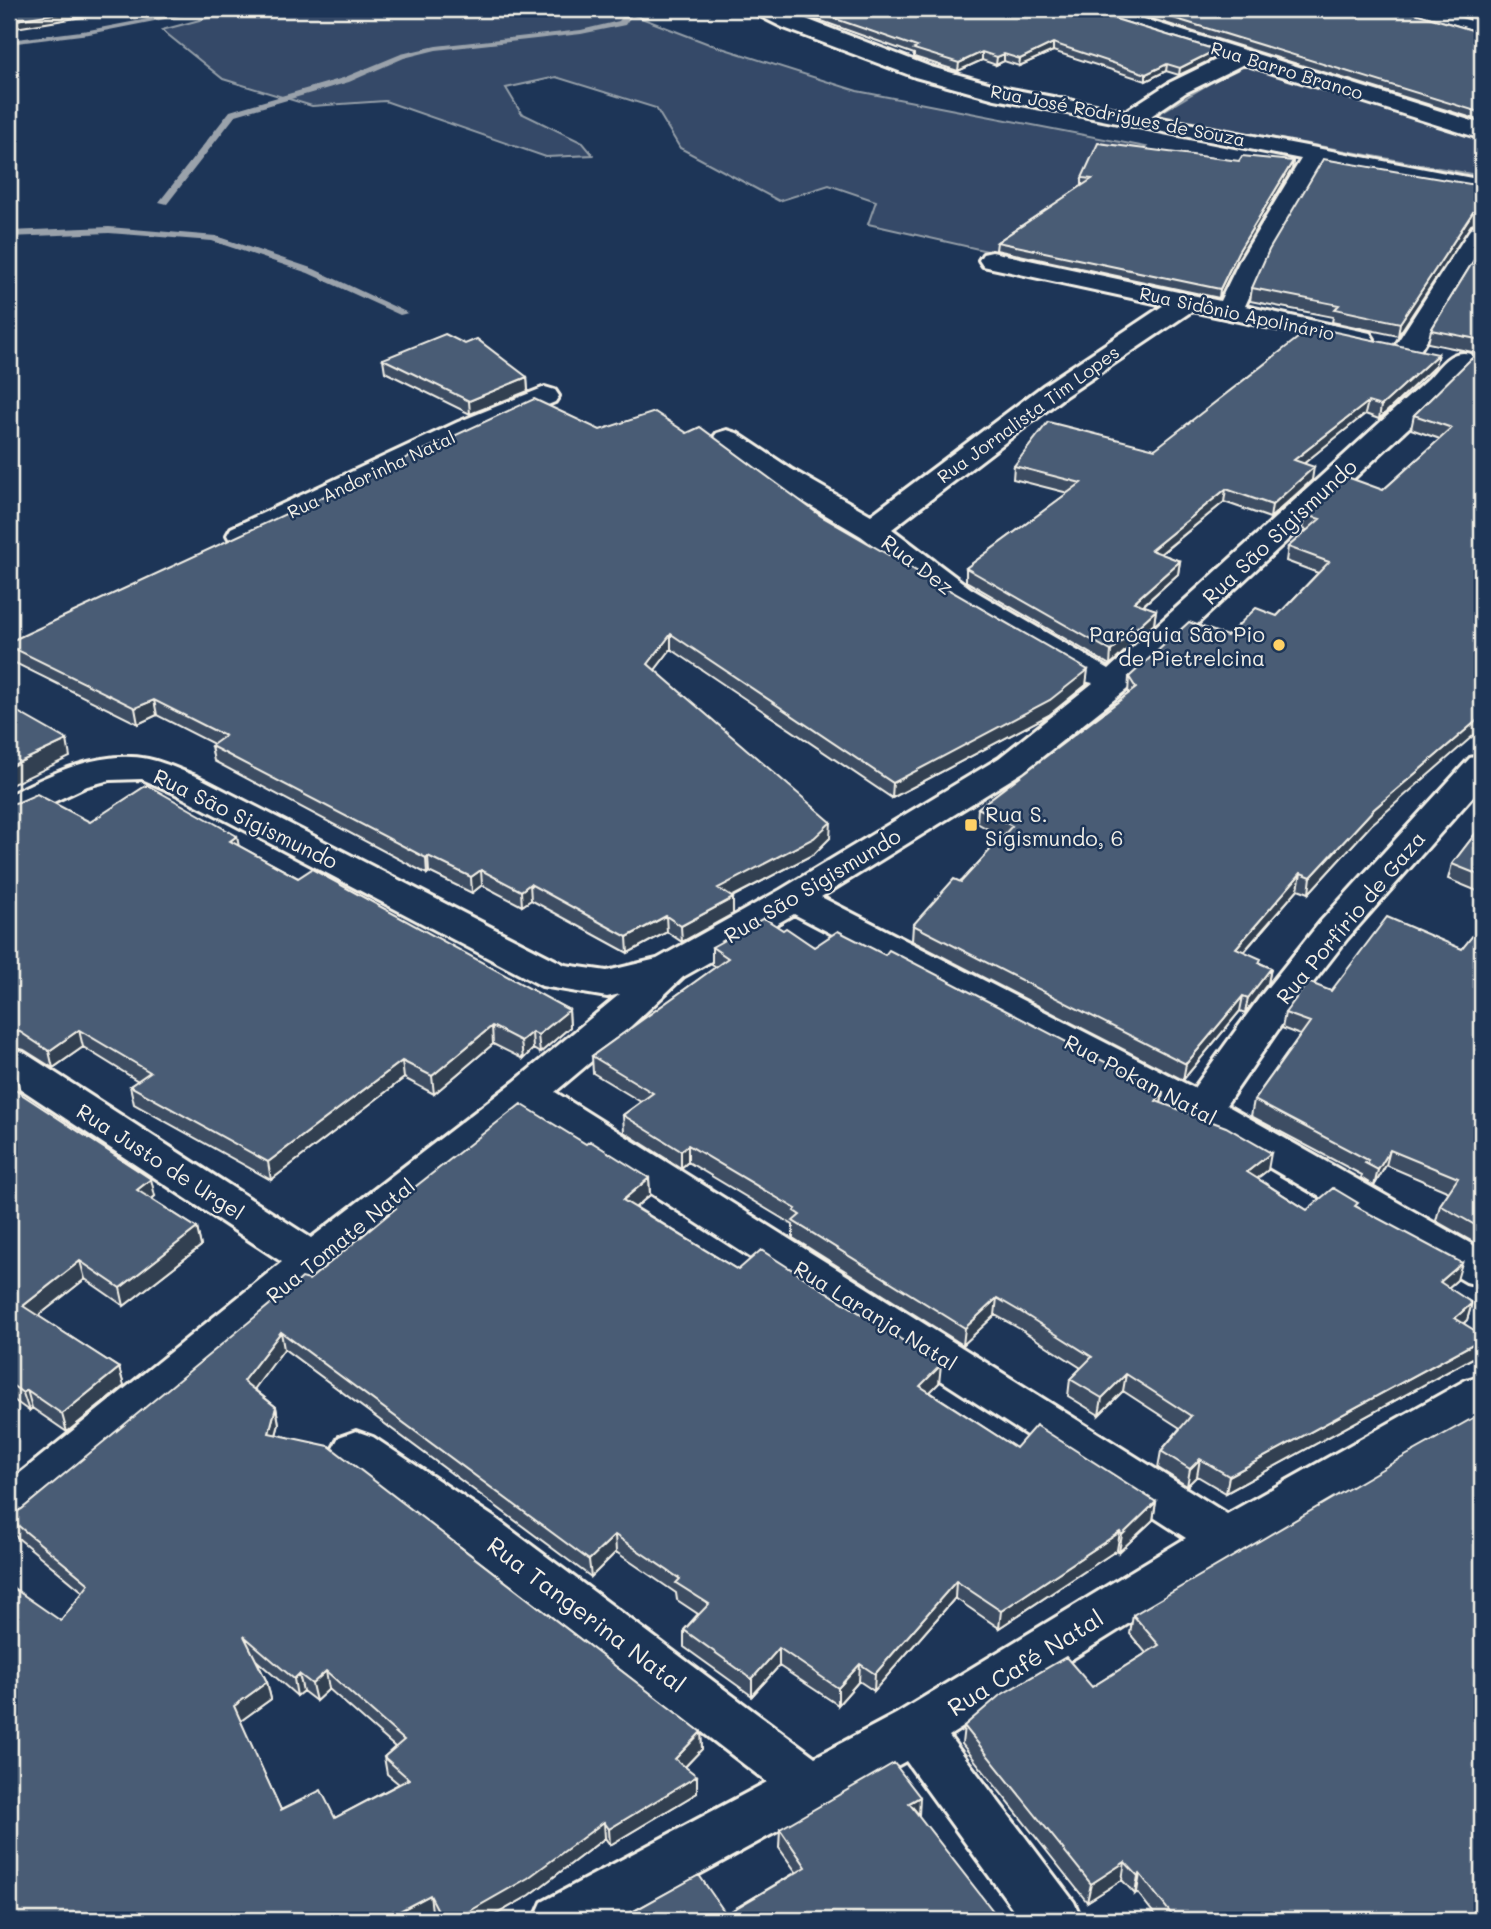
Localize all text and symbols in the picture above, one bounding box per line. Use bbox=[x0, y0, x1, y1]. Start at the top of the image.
street label: Rua Barro Branco bbox=[1208, 35, 1366, 105]
street label: Rua José Rodrigues de Souza bbox=[989, 79, 1247, 151]
street label: Rua Sidônio Apolinário bbox=[1137, 281, 1337, 345]
street label: Rua Jornalista Tim Lopes bbox=[932, 340, 1124, 488]
street label: Rua Andorinha Natal bbox=[283, 425, 459, 523]
street label: Rua São Sigismundo bbox=[1196, 452, 1362, 610]
street label: Rua Dez bbox=[876, 528, 960, 600]
place label: Paróquia São Pio de Pietrelcina bbox=[1089, 620, 1265, 671]
marker: Paróquia São Pio de Pietrelcina bbox=[1271, 637, 1287, 653]
street label: Rua São Sigismundo bbox=[150, 762, 342, 874]
place label: Rua S. Sigismundo, 6 bbox=[985, 800, 1123, 851]
marker: Rua S. Sigismundo, 6 bbox=[963, 817, 979, 833]
street label: Rua São Sigismundo bbox=[719, 822, 905, 948]
street label: Rua Porfírio de Gaza bbox=[1270, 825, 1430, 1009]
street label: Rua Pokan Natal bbox=[1060, 1027, 1222, 1131]
street label: Rua Justo de Urgel bbox=[72, 1097, 250, 1225]
street label: Rua Tomate Natal bbox=[260, 1172, 420, 1308]
street label: Rua Laranja Natal bbox=[789, 1254, 963, 1376]
street label: Rua Tangerina Natal bbox=[481, 1529, 693, 1699]
street label: Rua Café Natal bbox=[941, 1602, 1109, 1722]

